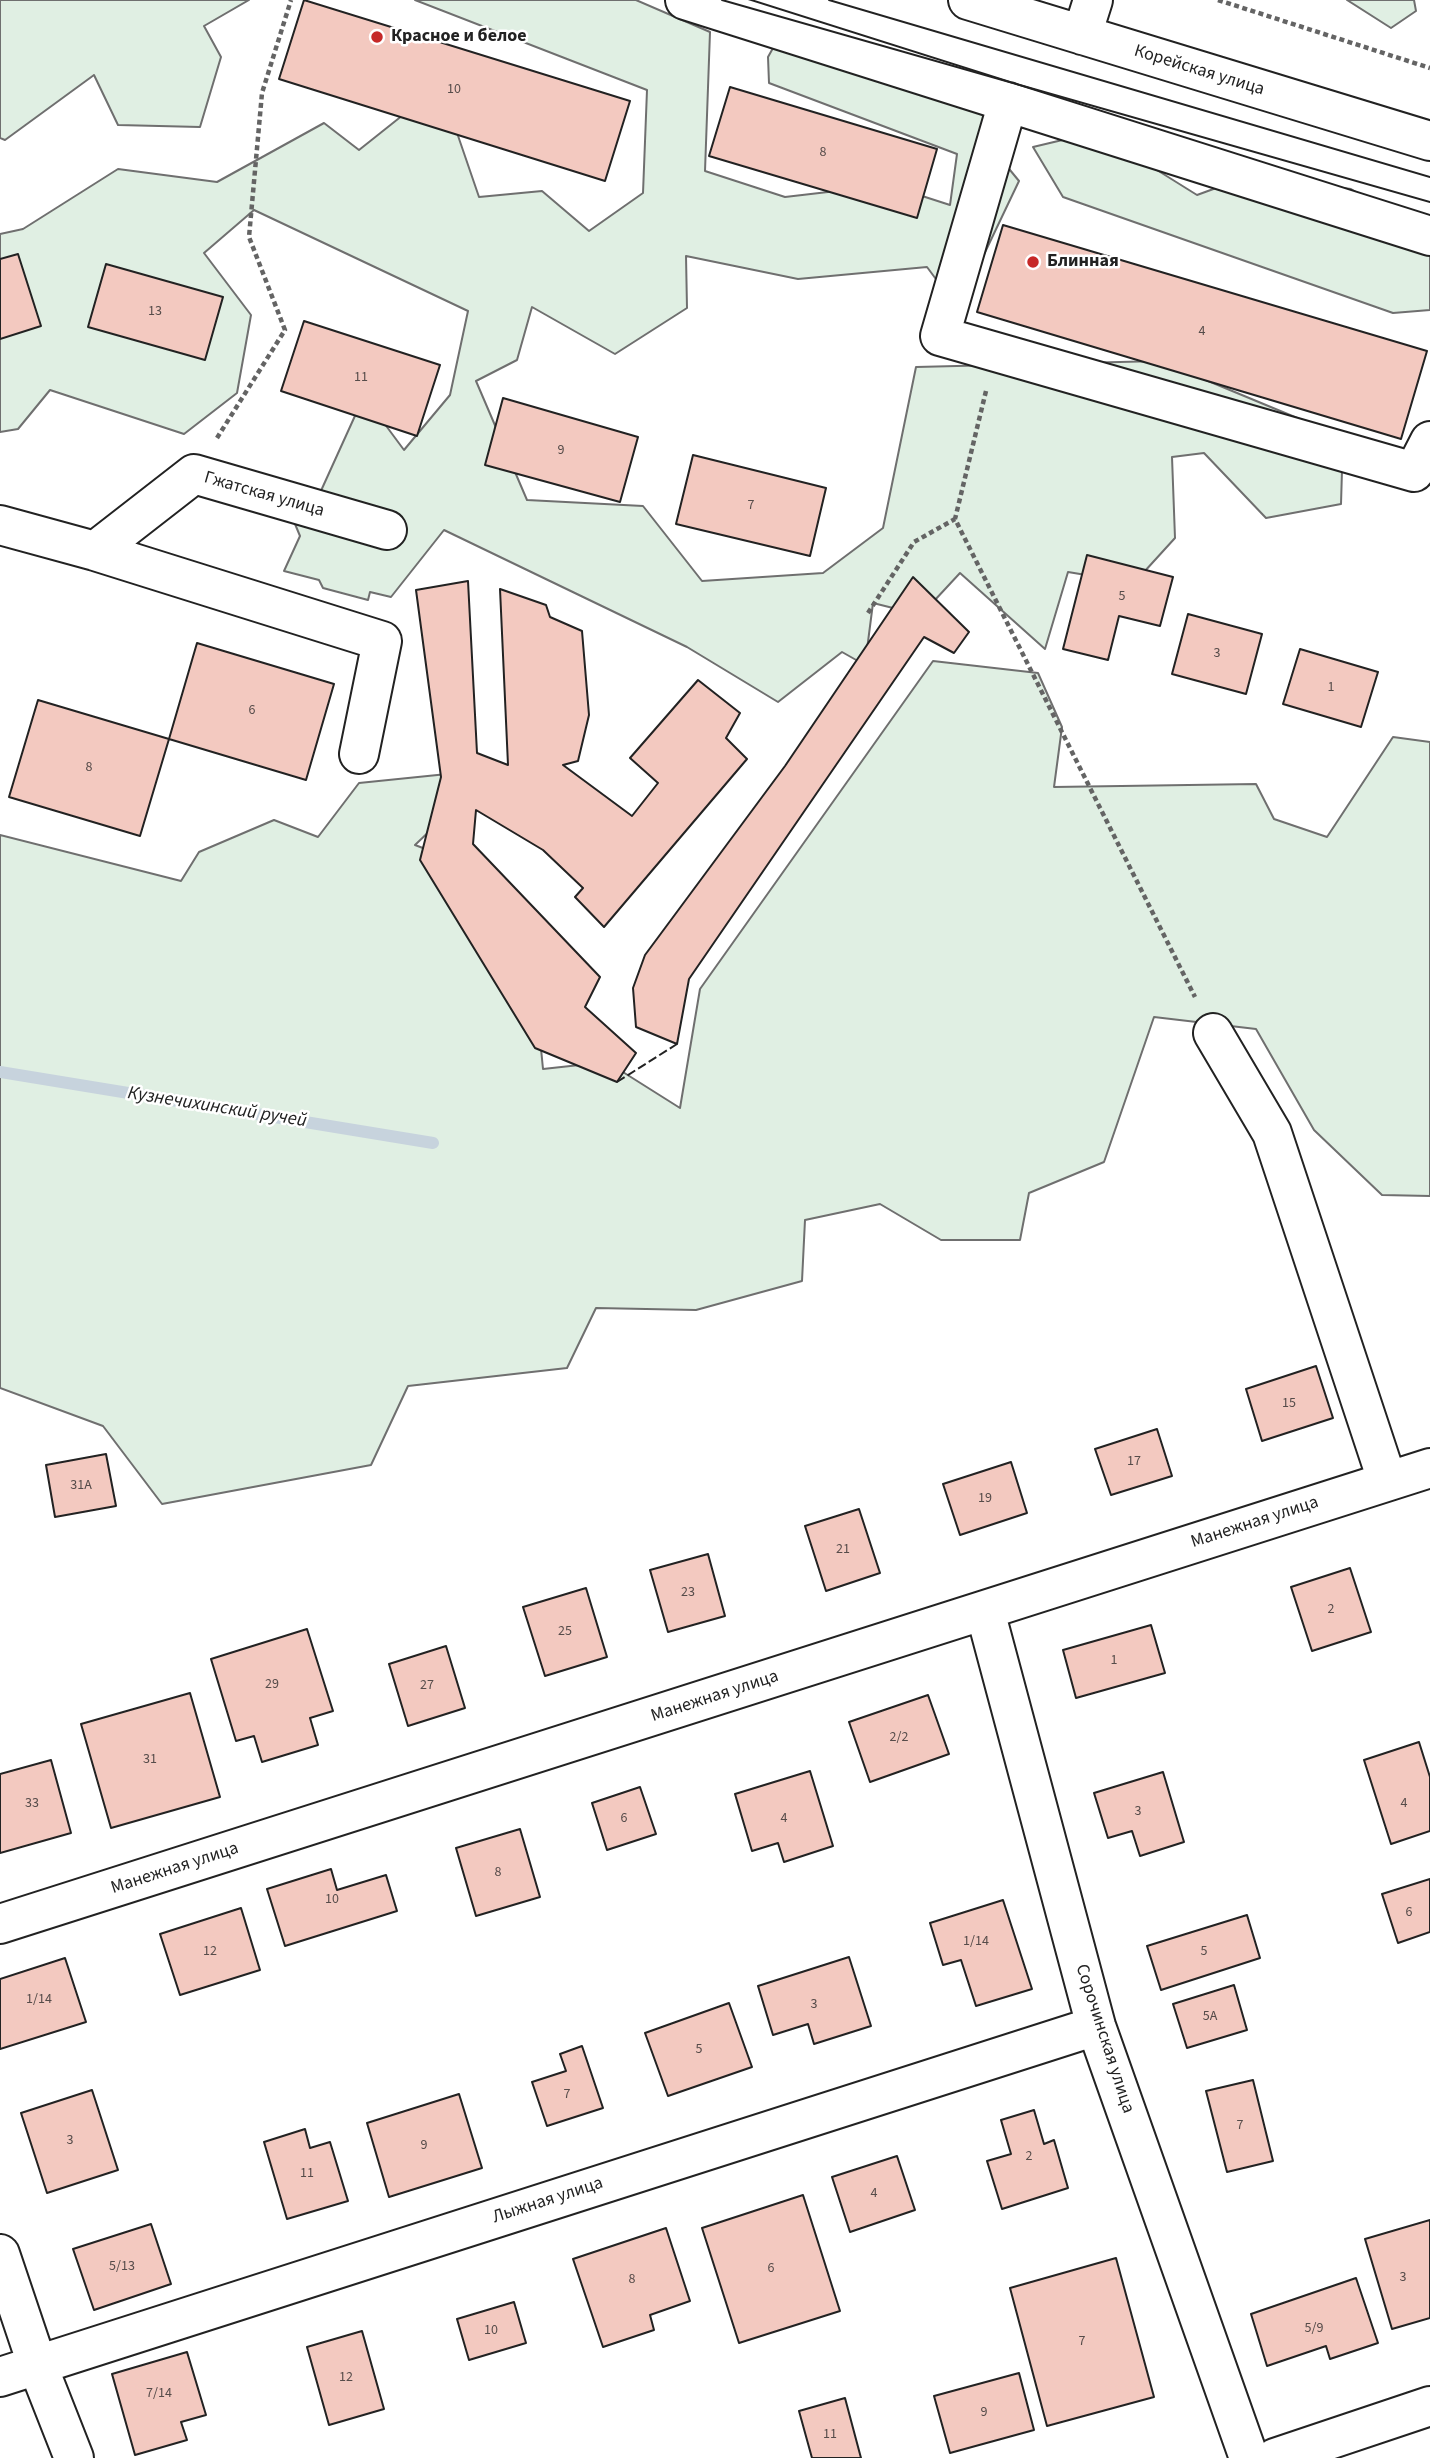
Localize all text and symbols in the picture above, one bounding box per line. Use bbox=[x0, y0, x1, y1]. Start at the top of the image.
place label: Красное и белое bbox=[391, 26, 527, 48]
marker: Красное и белое bbox=[369, 29, 385, 45]
street label: Корейская улица bbox=[1131, 41, 1267, 101]
house number: 10 bbox=[447, 82, 461, 98]
house number: 8 bbox=[820, 145, 826, 161]
place label: Блинная bbox=[1047, 251, 1119, 273]
marker: Блинная bbox=[1025, 254, 1041, 270]
house number: 13 bbox=[148, 304, 162, 320]
house number: 4 bbox=[1199, 324, 1205, 340]
house number: 11 bbox=[354, 370, 368, 386]
house number: 9 bbox=[558, 443, 564, 459]
street label: Гжатская улица bbox=[201, 468, 327, 522]
house number: 7 bbox=[748, 498, 754, 514]
house number: 5 bbox=[1119, 589, 1125, 605]
house number: 3 bbox=[1214, 646, 1220, 662]
house number: 1 bbox=[1328, 680, 1334, 696]
house number: 6 bbox=[249, 703, 255, 719]
house number: 8 bbox=[86, 760, 92, 776]
water label: Кузнечихинский ручей bbox=[126, 1083, 308, 1133]
house number: 15 bbox=[1282, 1396, 1296, 1412]
house number: 17 bbox=[1127, 1454, 1141, 1470]
house number: 31А bbox=[70, 1478, 92, 1494]
house number: 19 bbox=[978, 1491, 992, 1507]
street label: Манежная улица bbox=[1189, 1492, 1321, 1554]
house number: 21 bbox=[836, 1542, 850, 1558]
house number: 23 bbox=[681, 1585, 695, 1601]
house number: 2 bbox=[1328, 1602, 1334, 1618]
house number: 25 bbox=[558, 1624, 572, 1640]
house number: 1 bbox=[1111, 1653, 1117, 1669]
street label: Манежная улица bbox=[649, 1666, 781, 1728]
house number: 29 bbox=[265, 1677, 279, 1693]
house number: 27 bbox=[420, 1678, 434, 1694]
house number: 2/2 bbox=[890, 1730, 908, 1746]
house number: 31 bbox=[143, 1752, 157, 1768]
house number: 33 bbox=[25, 1796, 39, 1812]
house number: 4 bbox=[1401, 1796, 1407, 1812]
house number: 3 bbox=[1135, 1804, 1141, 1820]
house number: 6 bbox=[621, 1811, 627, 1827]
house number: 4 bbox=[781, 1811, 787, 1827]
street label: Манежная улица bbox=[109, 1838, 241, 1900]
house number: 8 bbox=[495, 1865, 501, 1881]
house number: 10 bbox=[325, 1892, 339, 1908]
house number: 6 bbox=[1406, 1905, 1412, 1921]
house number: 1/14 bbox=[963, 1934, 989, 1950]
house number: 12 bbox=[203, 1944, 217, 1960]
house number: 5 bbox=[1201, 1944, 1207, 1960]
street label: Сорочинская улица bbox=[1070, 1962, 1138, 2116]
house number: 1/14 bbox=[26, 1992, 52, 2008]
house number: 3 bbox=[811, 1997, 817, 2013]
house number: 5А bbox=[1203, 2009, 1217, 2025]
house number: 5 bbox=[696, 2042, 702, 2058]
house number: 7 bbox=[564, 2087, 570, 2103]
house number: 7 bbox=[1237, 2118, 1243, 2134]
house number: 3 bbox=[67, 2133, 73, 2149]
house number: 9 bbox=[421, 2138, 427, 2154]
house number: 2 bbox=[1026, 2149, 1032, 2165]
house number: 11 bbox=[300, 2166, 314, 2182]
street label: Лыжная улица bbox=[490, 2173, 606, 2229]
house number: 4 bbox=[871, 2186, 877, 2202]
house number: 5/13 bbox=[109, 2259, 135, 2275]
house number: 6 bbox=[768, 2261, 774, 2277]
house number: 3 bbox=[1400, 2270, 1406, 2286]
house number: 8 bbox=[629, 2272, 635, 2288]
house number: 5/9 bbox=[1305, 2321, 1323, 2337]
house number: 10 bbox=[484, 2323, 498, 2339]
house number: 7 bbox=[1079, 2334, 1085, 2350]
house number: 12 bbox=[339, 2370, 353, 2386]
house number: 7/14 bbox=[146, 2386, 172, 2402]
house number: 9 bbox=[981, 2405, 987, 2421]
house number: 11 bbox=[823, 2427, 837, 2443]

